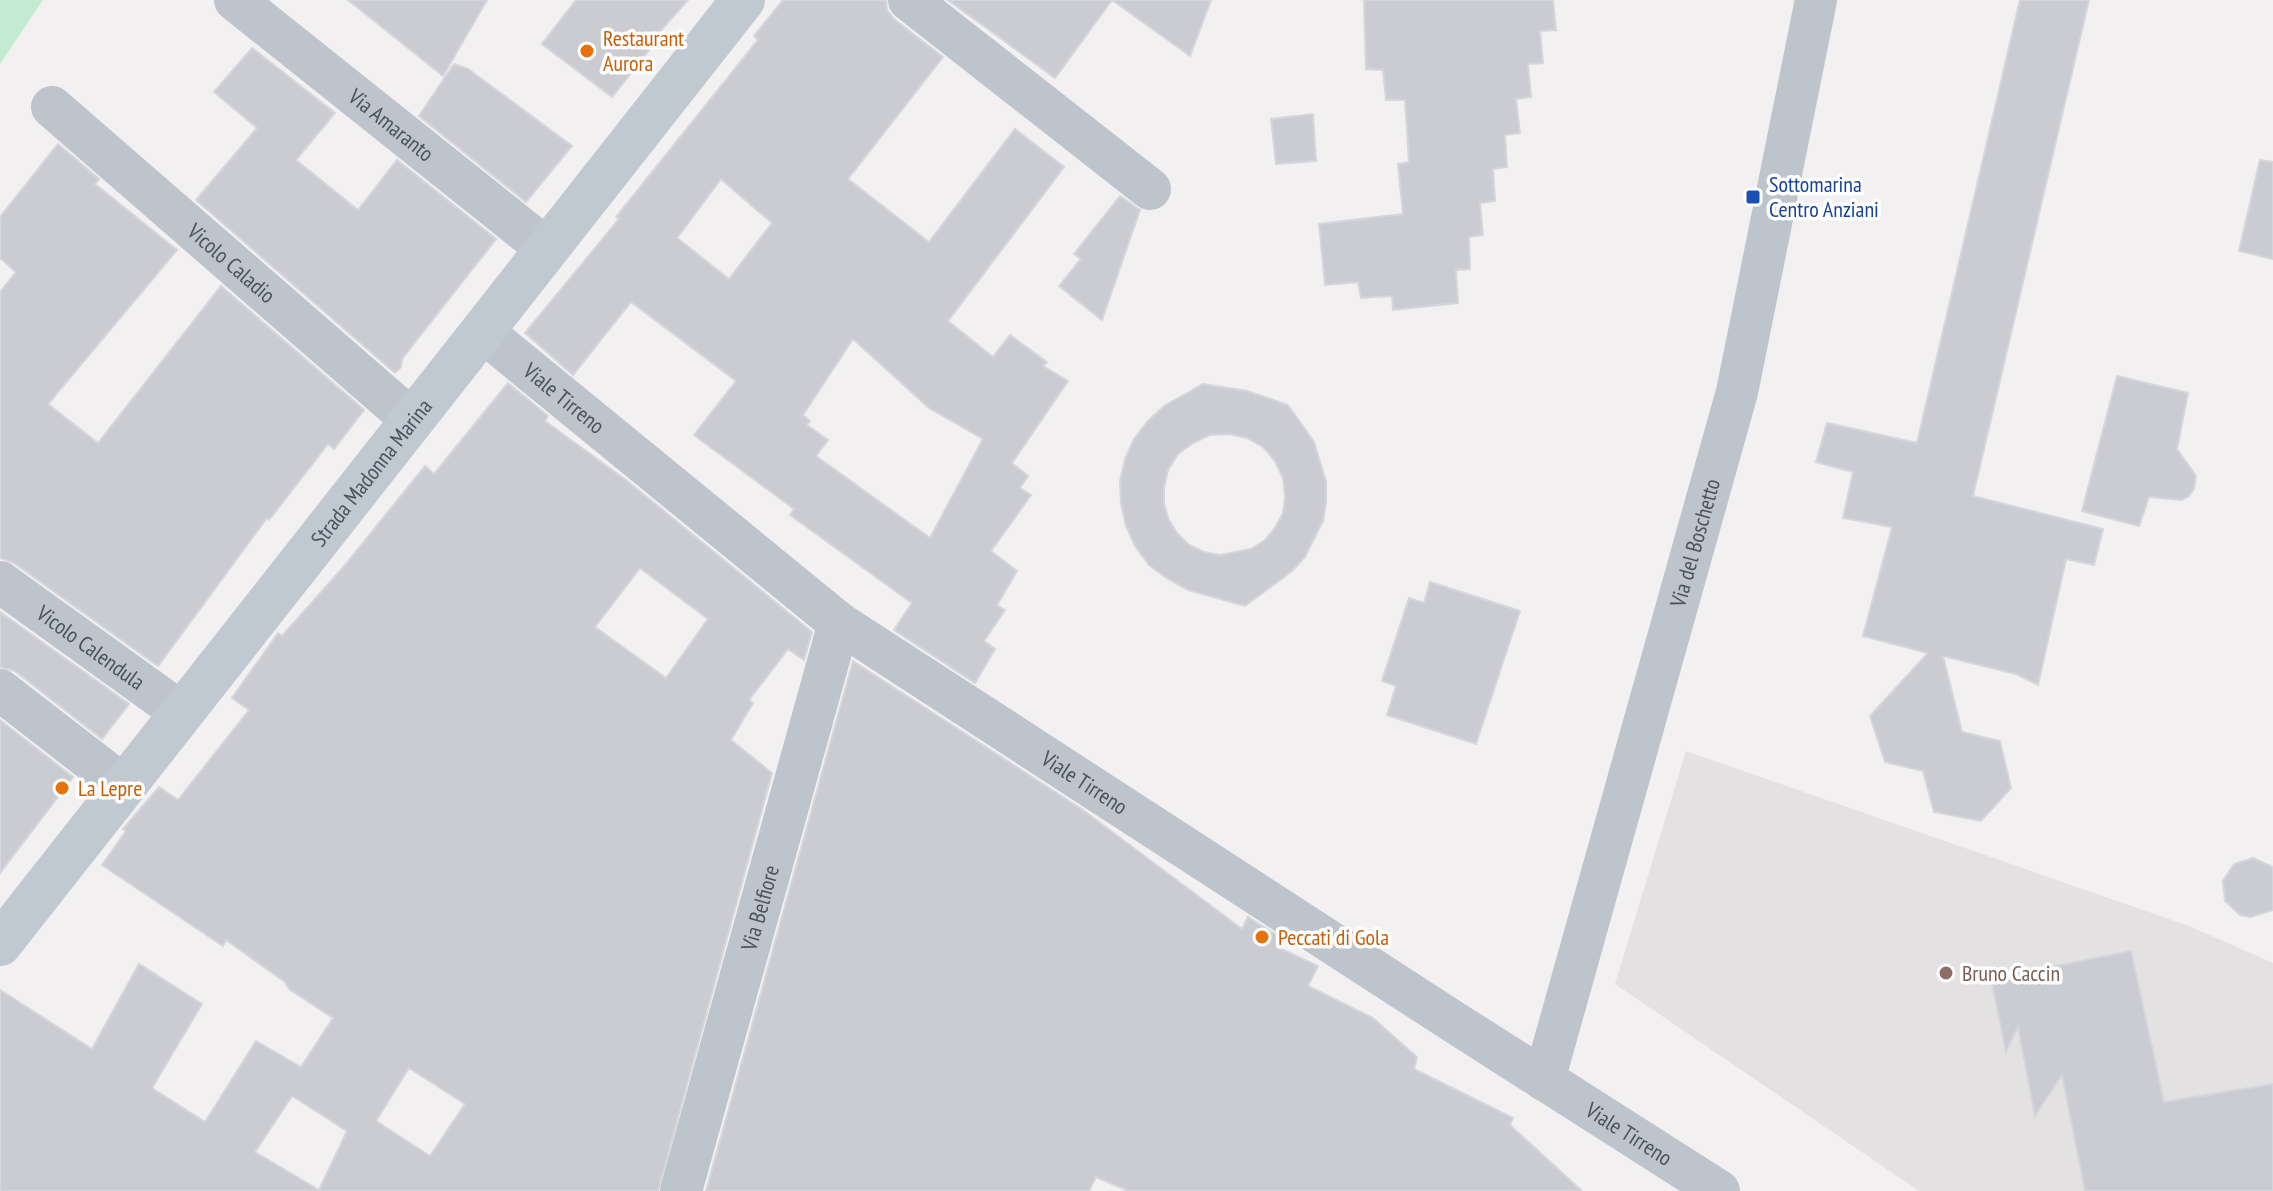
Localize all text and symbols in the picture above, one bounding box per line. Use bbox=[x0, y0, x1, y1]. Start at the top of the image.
place label: Restaurant Aurora bbox=[603, 24, 684, 77]
marker: Restaurant Aurora bbox=[578, 42, 596, 60]
street label: Via Amaranto bbox=[342, 82, 440, 167]
place label: Sottomarina Centro Anziani bbox=[1769, 170, 1879, 223]
marker: Sottomarina Centro Anziani bbox=[1744, 188, 1762, 206]
street label: Vicolo Caladio bbox=[181, 217, 281, 309]
street label: Viale Tirreno bbox=[517, 356, 610, 440]
street label: Strada Madonna Marina bbox=[304, 393, 438, 552]
street label: Via del Boschetto bbox=[1663, 475, 1726, 611]
street label: Vicolo Calendula bbox=[30, 598, 151, 696]
street label: Viale Tirreno bbox=[1035, 744, 1133, 821]
place label: La Lepre bbox=[78, 774, 142, 802]
marker: La Lepre bbox=[53, 779, 71, 797]
street label: Via Belfiore bbox=[734, 862, 785, 955]
place label: Peccati di Gola bbox=[1278, 923, 1389, 951]
marker: Peccati di Gola bbox=[1253, 928, 1271, 946]
place label: Bruno Caccin bbox=[1962, 959, 2060, 987]
marker: Bruno Caccin bbox=[1937, 964, 1955, 982]
street label: Viale Tirreno bbox=[1580, 1095, 1678, 1172]

